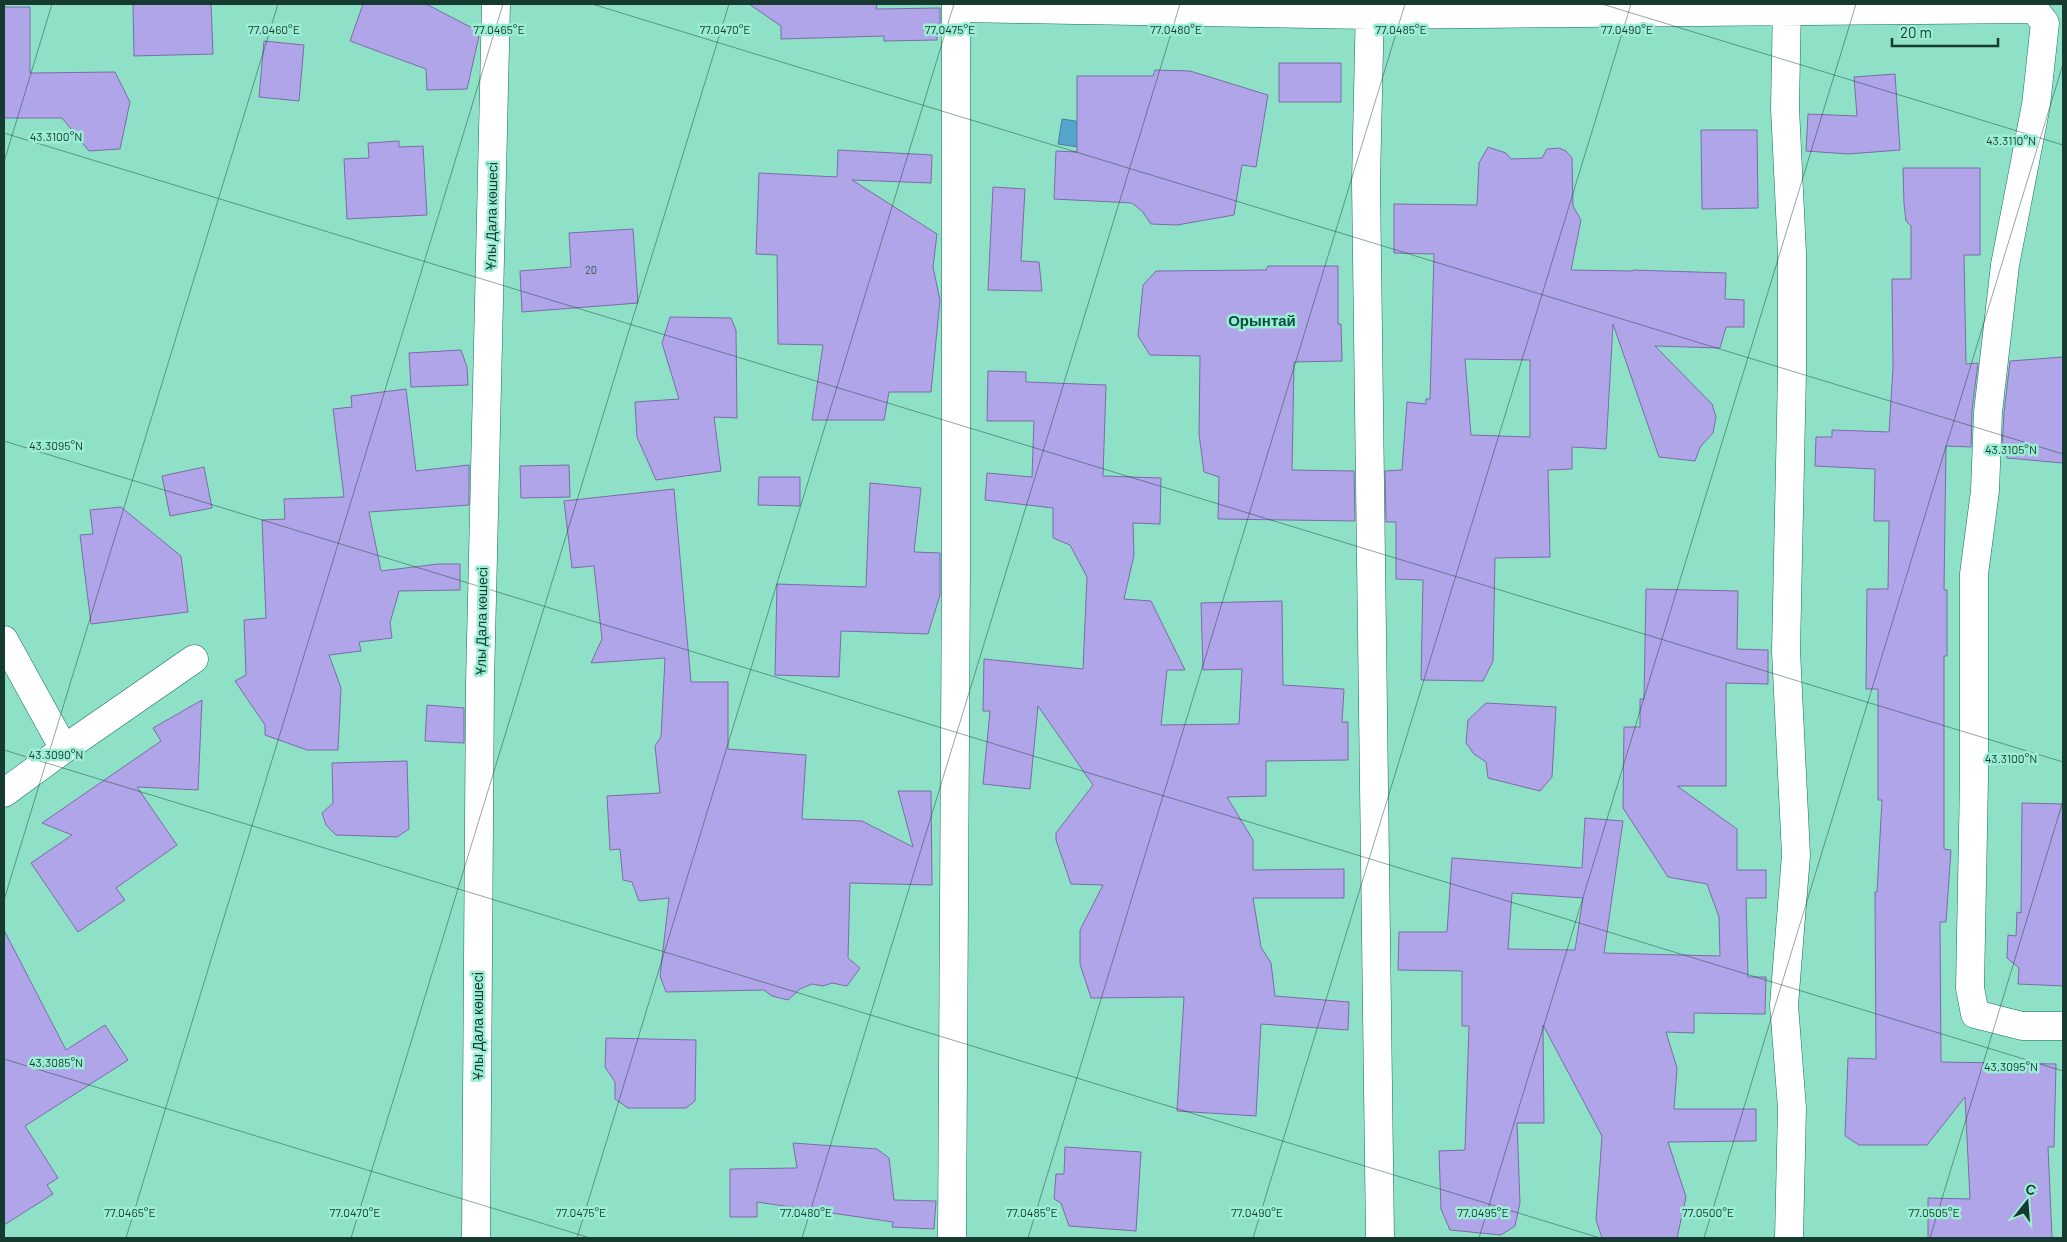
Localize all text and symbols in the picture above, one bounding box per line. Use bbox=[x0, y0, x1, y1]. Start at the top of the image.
scale bar bbox=[1892, 15, 1998, 47]
text: 77.0460°E bbox=[248, 22, 300, 36]
text: 77.0465°E bbox=[473, 22, 525, 36]
text: 77.0470°E bbox=[699, 22, 751, 36]
text: 77.0475°E bbox=[925, 22, 975, 36]
text: 77.0480°E bbox=[1150, 22, 1202, 36]
text: 77.0485°E bbox=[1375, 22, 1427, 36]
text: 77.0490°E bbox=[1601, 22, 1653, 36]
text: 20 m bbox=[1900, 23, 1932, 41]
text: 43.3100°N bbox=[30, 129, 82, 143]
text: 43.3110°N bbox=[1986, 133, 2036, 147]
street label: Ұлы Дала көшесі bbox=[482, 162, 500, 270]
house number: 20 bbox=[585, 263, 597, 276]
district label: Орынтай bbox=[1228, 311, 1296, 329]
text: 43.3095°N bbox=[29, 438, 83, 452]
text: 43.3105°N bbox=[1985, 442, 2037, 456]
street label: Ұлы Дала көшесі bbox=[472, 567, 490, 675]
text: 43.3090°N bbox=[29, 747, 83, 761]
text: 43.3100°N bbox=[1985, 751, 2037, 765]
street label: Ұлы Дала көшесі bbox=[469, 972, 486, 1080]
text: 43.3085°N bbox=[29, 1055, 83, 1069]
text: 43.3095°N bbox=[1984, 1059, 2038, 1073]
north arrow bbox=[2002, 1177, 2052, 1227]
text: С bbox=[2024, 1179, 2038, 1199]
text: 77.0465°E bbox=[104, 1205, 156, 1219]
text: 77.0470°E bbox=[329, 1205, 381, 1219]
text: 77.0475°E bbox=[556, 1205, 606, 1219]
text: 77.0480°E bbox=[780, 1205, 832, 1219]
text: 77.0485°E bbox=[1006, 1205, 1058, 1219]
text: 77.0490°E bbox=[1231, 1205, 1283, 1219]
text: 77.0495°E bbox=[1457, 1205, 1509, 1219]
text: 77.0500°E bbox=[1682, 1205, 1734, 1219]
text: 77.0505°E bbox=[1908, 1205, 1960, 1219]

